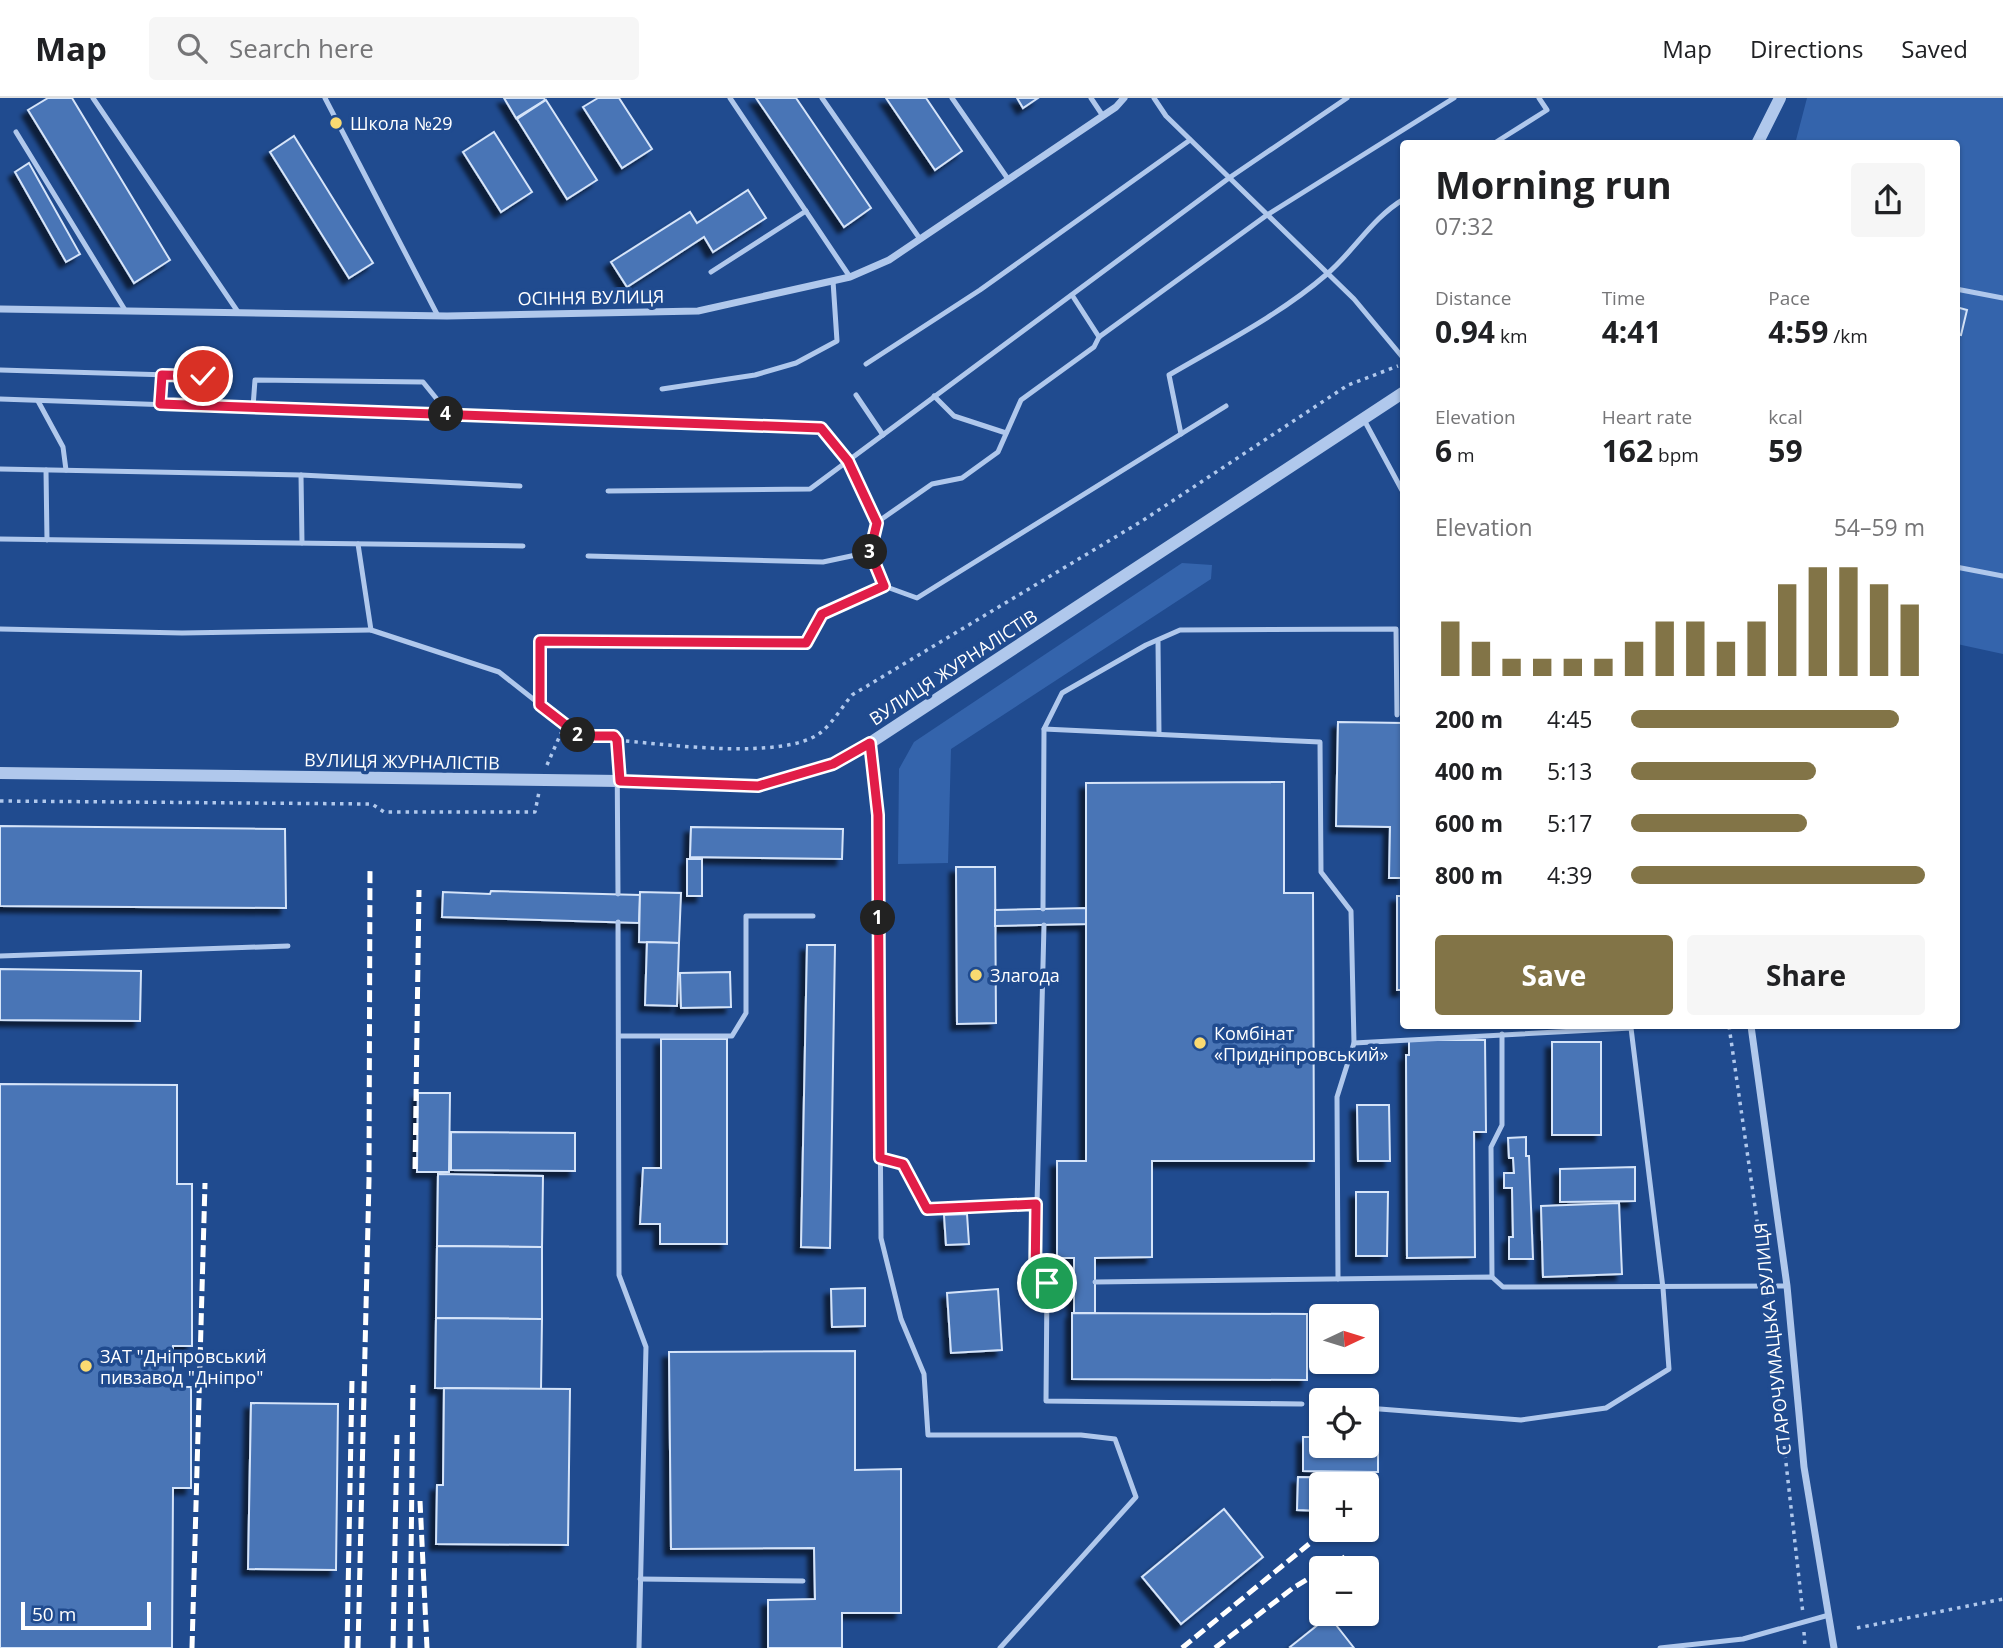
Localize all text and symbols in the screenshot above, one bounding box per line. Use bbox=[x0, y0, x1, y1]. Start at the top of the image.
search box bbox=[149, 17, 639, 80]
text: Map bbox=[35, 26, 107, 71]
icon: search bbox=[173, 29, 211, 67]
text: Search here bbox=[229, 30, 374, 66]
text: Map bbox=[1662, 32, 1712, 65]
text: Directions bbox=[1750, 32, 1863, 65]
text: Saved bbox=[1901, 32, 1968, 65]
place label: Школа №29 bbox=[350, 111, 453, 135]
marker: Школа №29 bbox=[328, 115, 344, 131]
text: Morning run bbox=[1435, 158, 1672, 210]
button: share bbox=[1851, 163, 1925, 237]
text: 07:32 bbox=[1435, 210, 1494, 242]
street label: ОСІННЯ ВУЛИЦЯ bbox=[517, 284, 665, 310]
text: Distance bbox=[1435, 285, 1511, 311]
text: Time bbox=[1602, 285, 1645, 311]
text: Pace bbox=[1768, 285, 1810, 311]
text: 0.94 bbox=[1435, 311, 1495, 352]
text: 4:41 bbox=[1602, 311, 1662, 352]
text: 4:59 bbox=[1768, 311, 1828, 352]
text: km bbox=[1495, 323, 1528, 349]
text: /km bbox=[1828, 323, 1868, 349]
pin bbox=[173, 346, 233, 406]
icon: check bbox=[184, 357, 222, 395]
pin: 4 bbox=[428, 396, 464, 432]
text: 4 bbox=[440, 400, 451, 426]
text: Elevation bbox=[1435, 404, 1516, 430]
text: Heart rate bbox=[1602, 404, 1692, 430]
text: kcal bbox=[1768, 404, 1803, 430]
text: 6 bbox=[1435, 430, 1452, 471]
text: 162 bbox=[1602, 430, 1653, 471]
text: 59 bbox=[1768, 430, 1803, 471]
text: m bbox=[1452, 442, 1475, 468]
text: bpm bbox=[1653, 442, 1699, 468]
text: Elevation bbox=[1435, 511, 1533, 543]
text: 54–59 m bbox=[1834, 511, 1925, 543]
pin: 3 bbox=[852, 534, 888, 570]
text: 3 bbox=[864, 538, 875, 564]
street label: ВУЛИЦЯ ЖУРНАЛІСТІВ bbox=[864, 604, 1042, 730]
text: 200 m bbox=[1435, 703, 1503, 735]
text: 4:45 bbox=[1547, 703, 1593, 735]
pin: 2 bbox=[560, 718, 596, 752]
text: 2 bbox=[572, 721, 583, 747]
street label: ВУЛИЦЯ ЖУРНАЛІСТІВ bbox=[304, 747, 500, 775]
text: 400 m bbox=[1435, 755, 1503, 787]
text: 5:13 bbox=[1547, 755, 1593, 787]
text: 600 m bbox=[1435, 807, 1503, 839]
text: 5:17 bbox=[1547, 807, 1593, 839]
text: 800 m bbox=[1435, 859, 1503, 891]
text: 4:39 bbox=[1547, 859, 1593, 891]
pin: 1 bbox=[860, 900, 896, 936]
text: 1 bbox=[872, 904, 883, 930]
button: Save bbox=[1435, 935, 1673, 1015]
button: Share bbox=[1687, 935, 1925, 1015]
place label: Злагода bbox=[990, 963, 1060, 987]
marker: Злагода bbox=[968, 967, 984, 983]
place label: Комбінат «Придніпровський» bbox=[1214, 1021, 1389, 1066]
marker: Комбінат «Придніпровський» bbox=[1192, 1035, 1208, 1051]
street label: СТАРОЧУМАЦЬКА ВУЛИЦЯ bbox=[1748, 1221, 1796, 1457]
pin bbox=[1017, 1253, 1077, 1313]
icon: arrive bbox=[1028, 1264, 1066, 1302]
north arrow bbox=[1309, 1304, 1379, 1374]
map controls bbox=[1309, 1304, 1379, 1626]
place label: ЗАТ "Дніпровський пивзавод "Дніпро" bbox=[100, 1344, 267, 1389]
marker: ЗАТ "Дніпровський пивзавод "Дніпро" bbox=[78, 1358, 94, 1374]
button: locate bbox=[1309, 1388, 1379, 1458]
button: + bbox=[1309, 1472, 1379, 1542]
button: − bbox=[1309, 1556, 1379, 1626]
scale bar bbox=[21, 1599, 150, 1631]
text: 50 m bbox=[32, 1601, 76, 1627]

